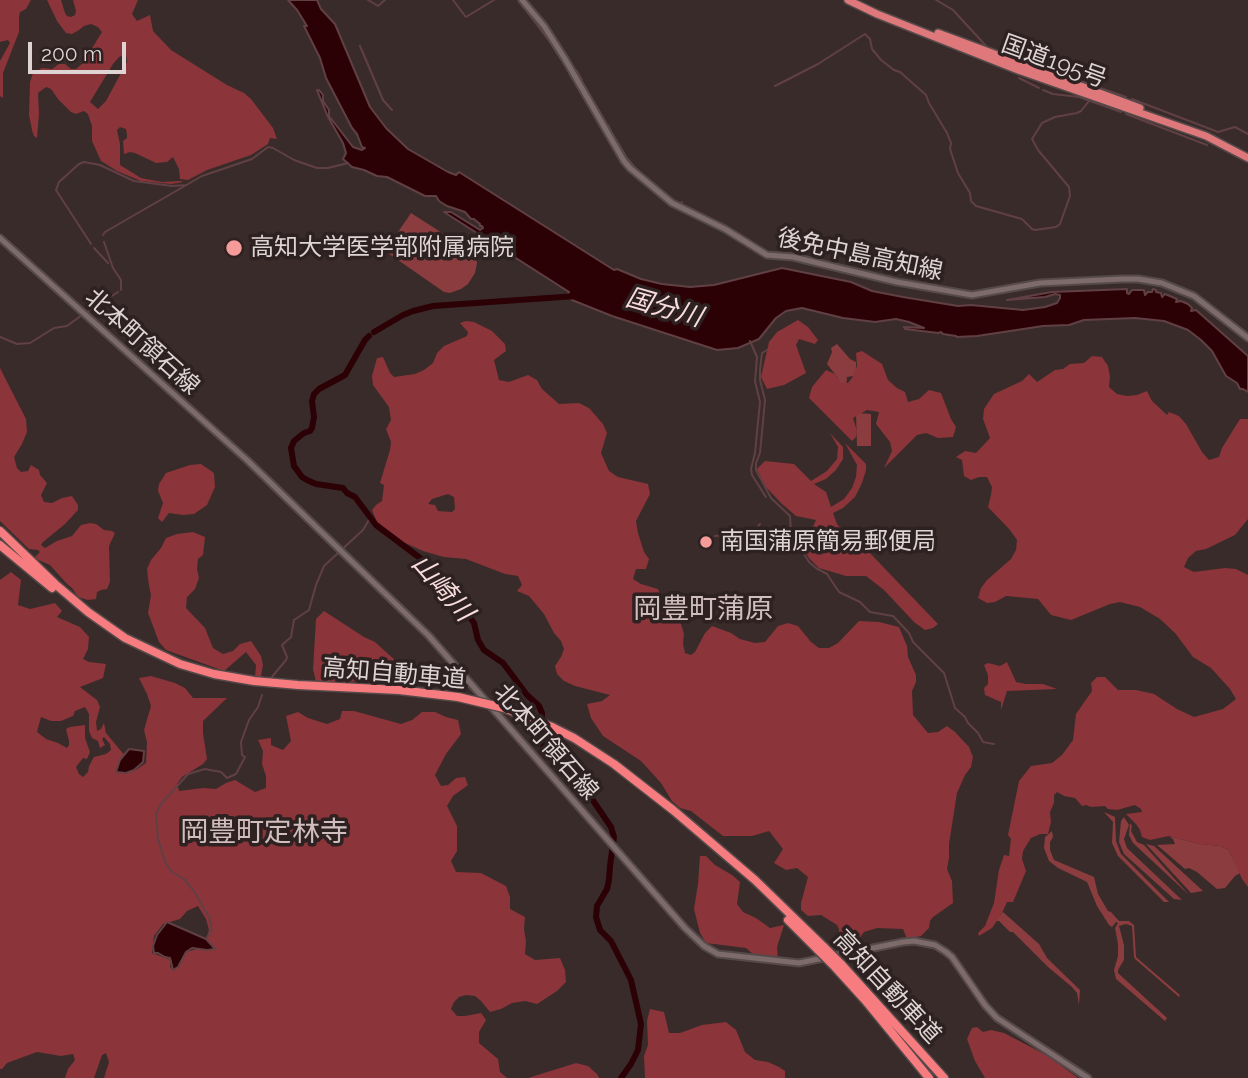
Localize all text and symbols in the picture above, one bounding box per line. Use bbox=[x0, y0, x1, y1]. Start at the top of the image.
scale bar bbox=[32, 28, 130, 72]
street label: 国道195号 bbox=[998, 30, 1110, 94]
text: 200 m bbox=[41, 41, 102, 66]
street label: 後免中島高知線 bbox=[775, 223, 945, 287]
place label: 高知大学医学部附属病院 bbox=[250, 234, 514, 262]
marker: 高知大学医学部附属病院 bbox=[224, 238, 244, 258]
water label: 国分川 bbox=[622, 282, 706, 334]
street label: 北本町領石線 bbox=[79, 283, 205, 401]
place label: 南国蒲原簡易郵便局 bbox=[720, 528, 936, 556]
marker: 南国蒲原簡易郵便局 bbox=[698, 534, 714, 550]
water label: 山崎川 bbox=[405, 548, 479, 628]
district label: 岡豊町蒲原 bbox=[633, 593, 773, 627]
street label: 高知自動車道 bbox=[321, 653, 467, 695]
street label: 北本町領石線 bbox=[488, 678, 604, 806]
district label: 岡豊町定林寺 bbox=[180, 816, 348, 850]
street label: 高知自動車道 bbox=[827, 925, 947, 1049]

